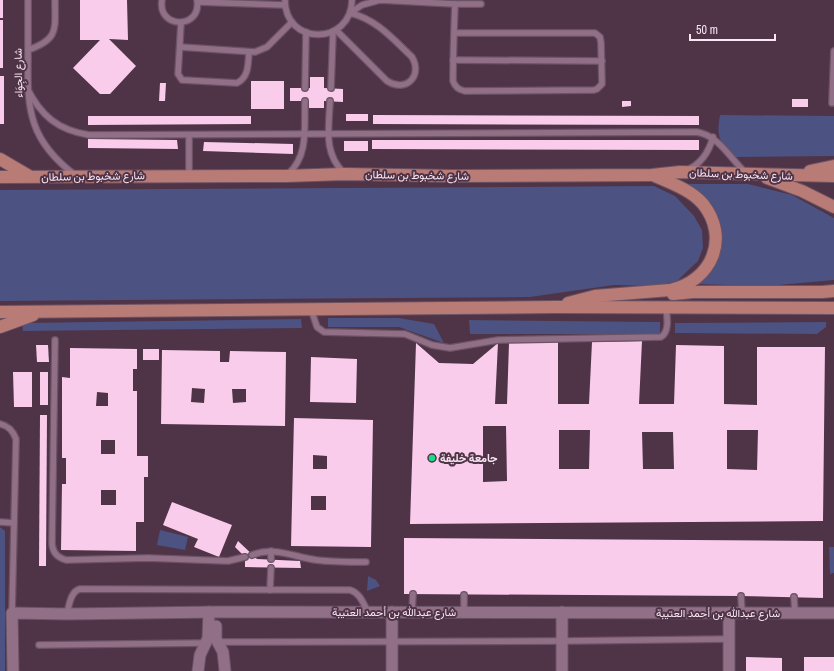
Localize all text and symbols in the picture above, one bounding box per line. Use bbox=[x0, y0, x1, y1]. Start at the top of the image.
scale bar bbox=[690, 16, 775, 42]
text: 50 m bbox=[696, 22, 718, 38]
street label: شارع الجِوَاء bbox=[11, 48, 27, 98]
street label: شارع شخبوط بن سلطان bbox=[689, 165, 793, 184]
street label: شارع شخبوط بن سلطان bbox=[365, 167, 469, 184]
street label: شارع شخبوط بن سلطان bbox=[41, 168, 145, 185]
place label: جامعة خليفة bbox=[440, 451, 498, 465]
marker: جامعة خليفة bbox=[427, 453, 437, 463]
street label: شارع عبدالله بن أحمد العتيبة bbox=[332, 605, 456, 620]
street label: شارع عبدالله بن أحمد العتيبة bbox=[656, 606, 780, 621]

